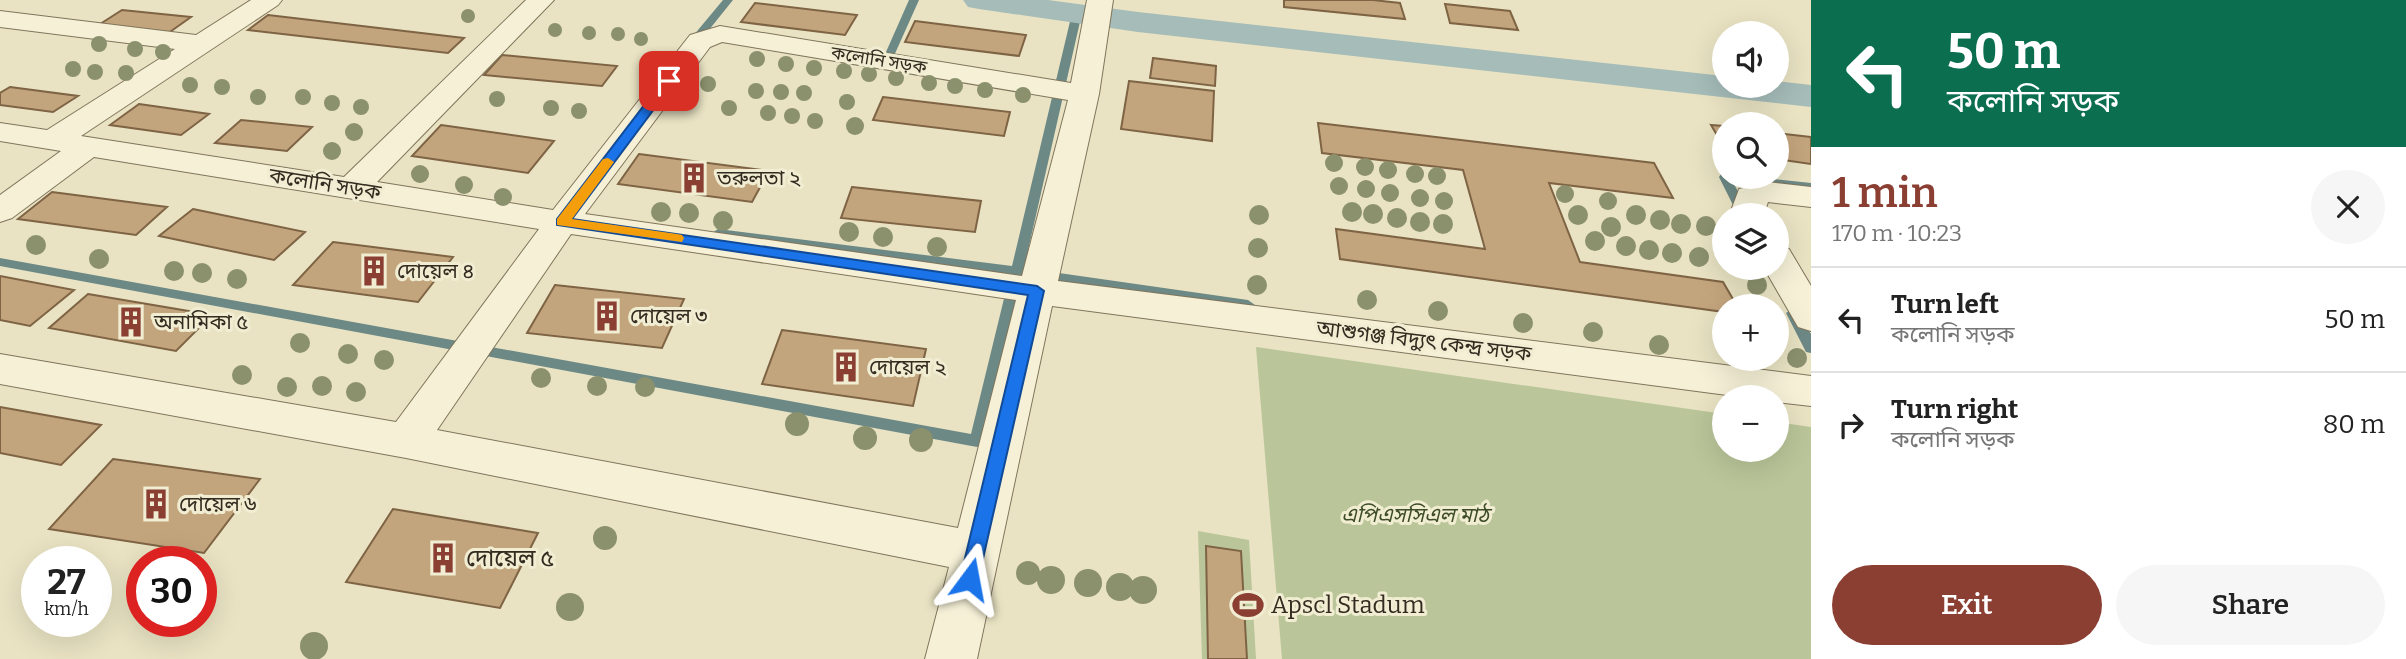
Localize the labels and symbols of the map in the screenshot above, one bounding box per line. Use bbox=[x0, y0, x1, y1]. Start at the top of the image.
street label: কলোনি সড়ক bbox=[829, 41, 929, 79]
pin bbox=[639, 51, 699, 111]
building icon: তরুলতা ২ bbox=[677, 161, 711, 195]
street label: কলোনি সড়ক bbox=[266, 162, 384, 206]
place label: তরুলতা ২ bbox=[716, 165, 801, 191]
building icon: দোয়েল ৪ bbox=[357, 254, 391, 288]
place label: দোয়েল ৪ bbox=[397, 258, 475, 284]
building icon: দোয়েল ৩ bbox=[590, 299, 624, 333]
place label: দোয়েল ৩ bbox=[630, 303, 708, 329]
building icon: অনামিকা ৫ bbox=[114, 305, 148, 339]
place label: অনামিকা ৫ bbox=[153, 309, 249, 335]
street label: আশুগঞ্জ বিদ্যুৎ কেন্দ্র সড়ক bbox=[1314, 315, 1534, 367]
building icon: দোয়েল ২ bbox=[829, 350, 863, 384]
place label: দোয়েল ২ bbox=[869, 354, 947, 380]
building icon: দোয়েল ৬ bbox=[139, 487, 173, 521]
place label: দোয়েল ৬ bbox=[179, 491, 257, 517]
park label: এপিএসসিএল মাঠ bbox=[1341, 502, 1492, 528]
building icon: দোয়েল ৫ bbox=[426, 541, 460, 575]
position arrow bbox=[933, 542, 1007, 616]
place label: দোয়েল ৫ bbox=[466, 544, 555, 572]
speed limit sign: 30 bbox=[126, 546, 217, 637]
sports icon: Apscl Stadum bbox=[1231, 588, 1265, 622]
place label: Apscl Stadum bbox=[1271, 591, 1425, 619]

